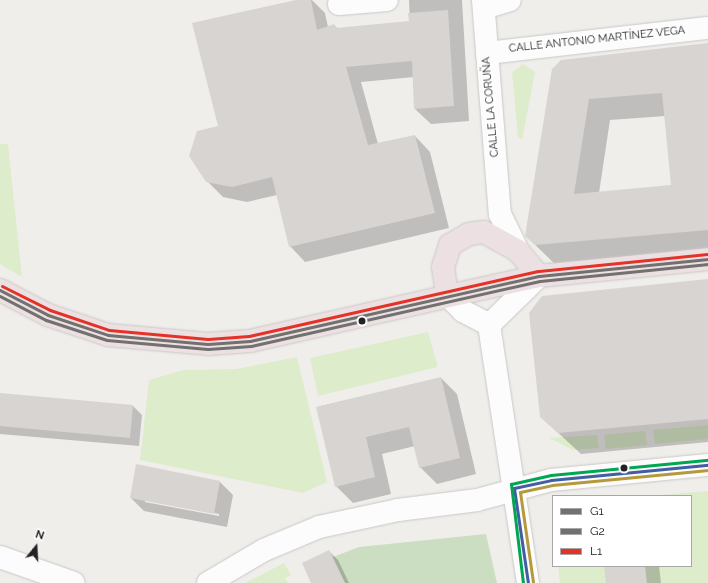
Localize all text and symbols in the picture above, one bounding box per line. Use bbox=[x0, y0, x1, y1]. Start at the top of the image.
street label: CALLE ANTONIO MARTÍNEZ VEGA bbox=[508, 24, 686, 56]
street label: CALLE LA CORUÑA bbox=[480, 56, 502, 158]
unlabelled marker bbox=[357, 316, 367, 326]
unlabelled marker bbox=[619, 463, 629, 473]
legend bbox=[552, 495, 692, 567]
text: G1 bbox=[590, 504, 604, 518]
text: G2 bbox=[590, 524, 605, 538]
north arrow bbox=[16, 527, 56, 567]
text: N bbox=[34, 528, 46, 543]
text: L1 bbox=[590, 544, 602, 558]

